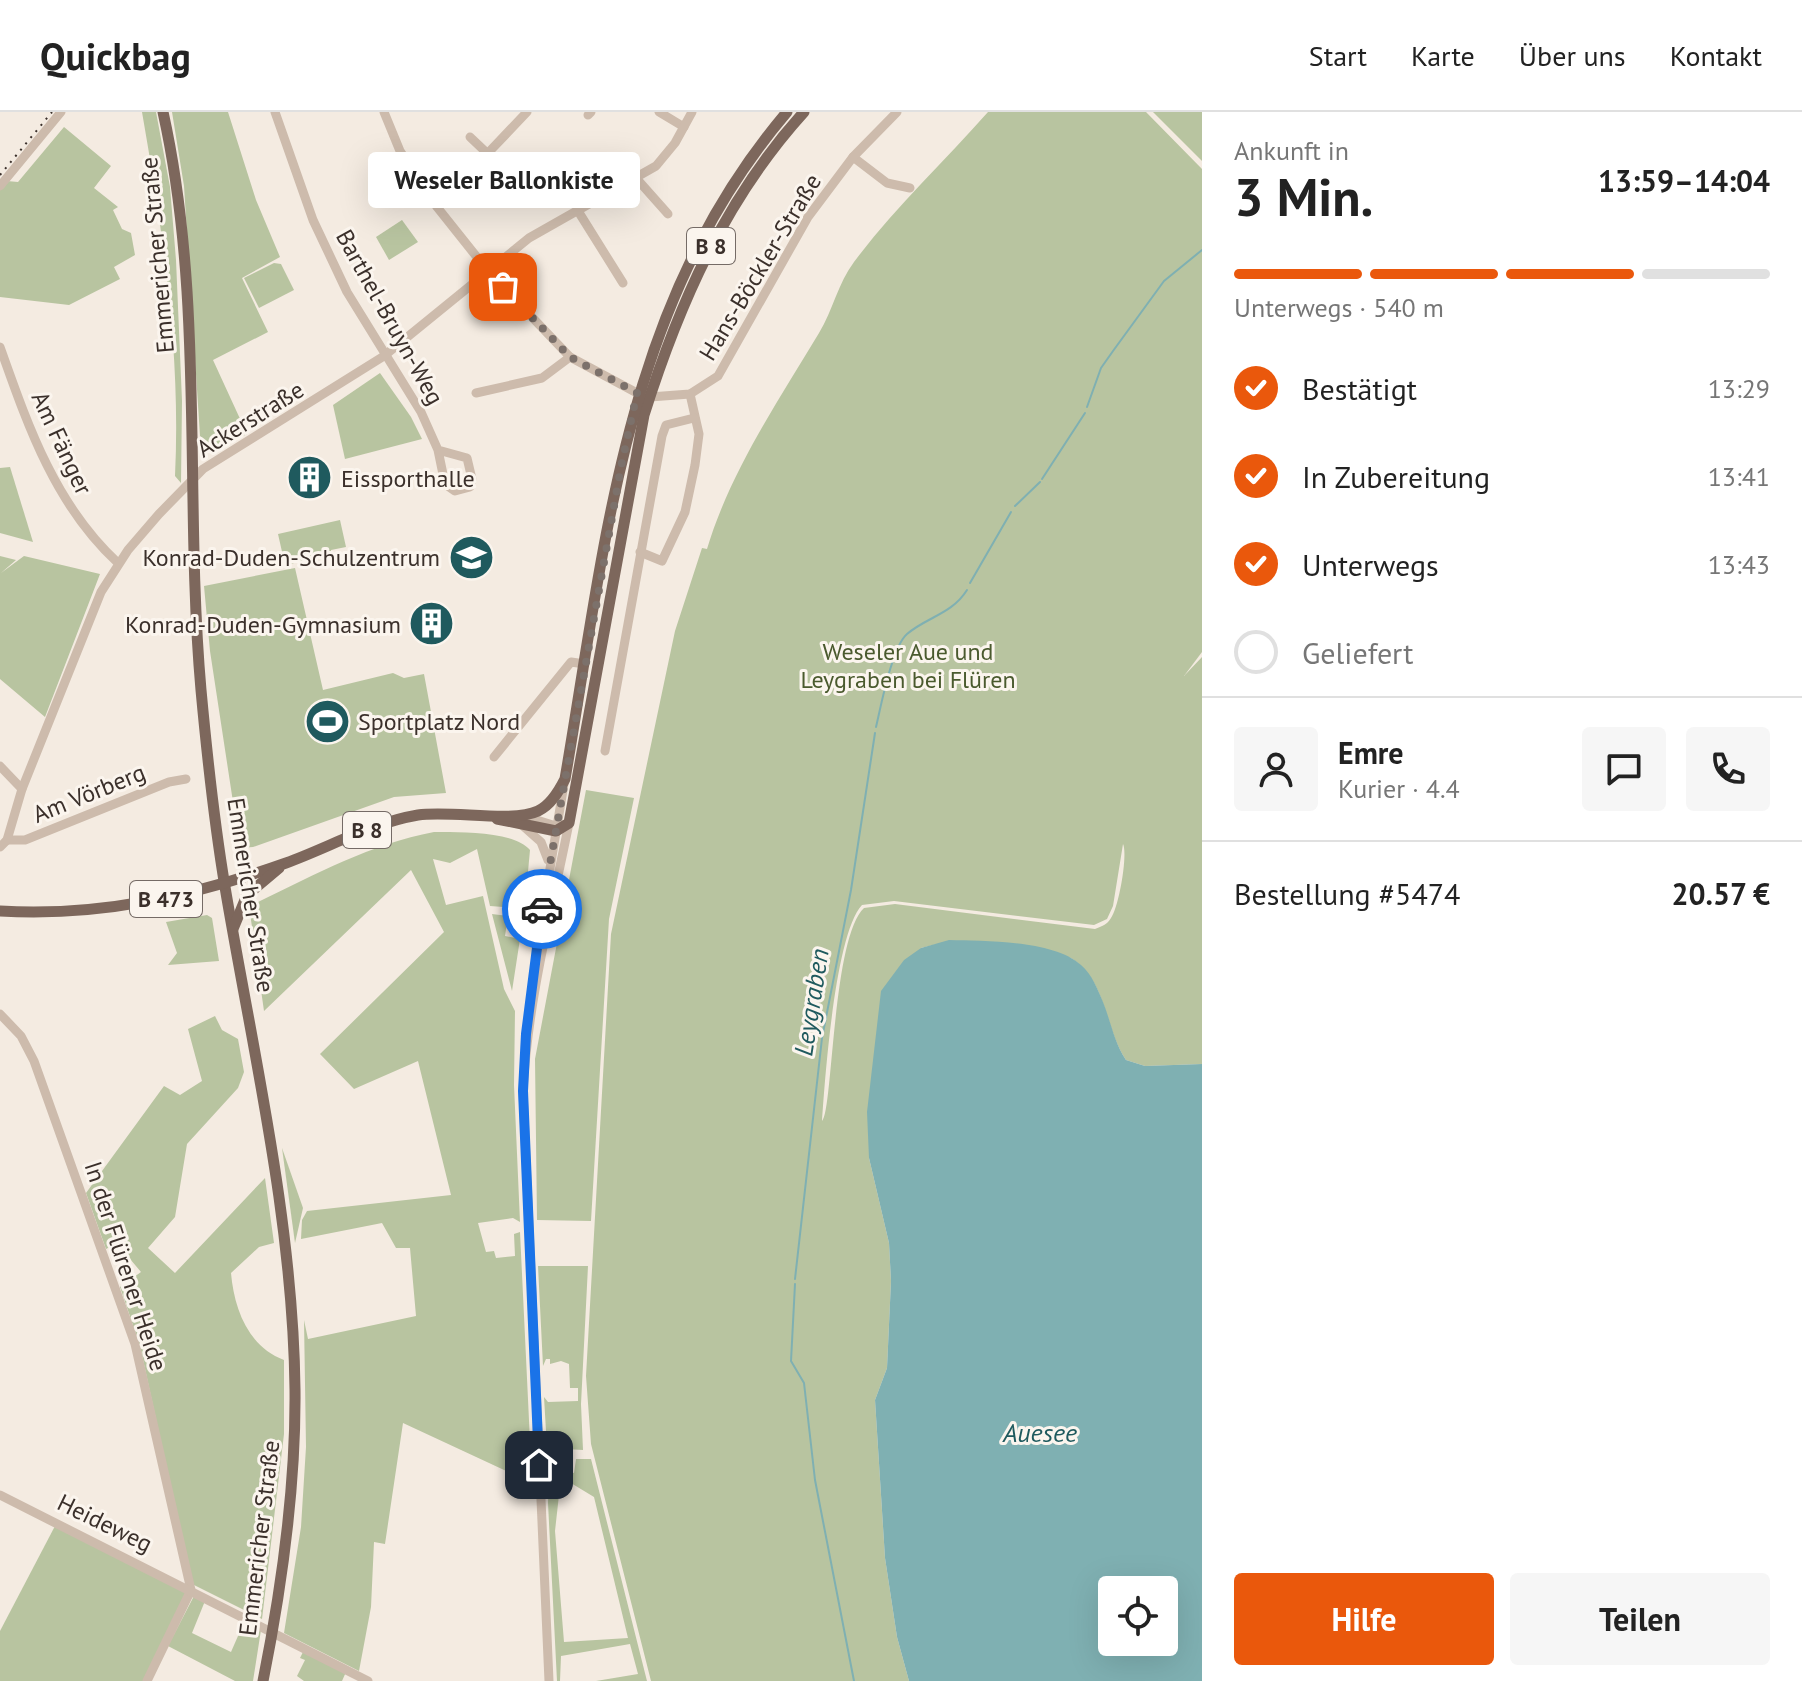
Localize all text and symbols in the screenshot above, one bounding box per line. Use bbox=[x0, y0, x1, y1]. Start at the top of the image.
text: Quickbag bbox=[40, 31, 191, 80]
text: Start bbox=[1309, 37, 1367, 74]
text: Karte bbox=[1411, 37, 1475, 74]
text: Über uns bbox=[1519, 37, 1626, 74]
text: Kontakt bbox=[1670, 37, 1762, 74]
text: Ankunft in bbox=[1234, 134, 1349, 167]
callout: Weseler Ballonkiste bbox=[367, 151, 639, 207]
street label: Emmericher Straße bbox=[133, 156, 181, 354]
text: 13:59–14:04 bbox=[1598, 161, 1770, 200]
text: Weseler Ballonkiste bbox=[394, 163, 614, 196]
text: 3 Min. bbox=[1234, 163, 1373, 230]
street label: Hans-Böckler-Straße bbox=[692, 168, 828, 366]
street label: Barthel-Bruyn-Weg bbox=[329, 224, 451, 410]
road number: B 8 bbox=[687, 228, 735, 264]
pin bbox=[469, 253, 537, 321]
icon: bag bbox=[481, 265, 525, 309]
text: Unterwegs · 540 m bbox=[1234, 291, 1444, 324]
icon: check bbox=[1234, 366, 1278, 410]
text: Bestätigt bbox=[1302, 369, 1417, 408]
text: 13:29 bbox=[1708, 372, 1770, 405]
street label: Ackerstraße bbox=[191, 374, 309, 464]
street label: Am Fänger bbox=[25, 386, 99, 500]
building icon: Eissporthalle bbox=[286, 454, 334, 502]
icon: check bbox=[1234, 454, 1278, 498]
text: In Zubereitung bbox=[1302, 457, 1490, 496]
text: 13:41 bbox=[1708, 460, 1770, 493]
place label: Eissporthalle bbox=[341, 463, 475, 494]
school or university icon: Konrad-Duden-Schulzentrum bbox=[447, 533, 495, 581]
place label: Konrad-Duden-Schulzentrum bbox=[142, 542, 440, 573]
icon: check bbox=[1234, 542, 1278, 586]
text: Unterwegs bbox=[1302, 545, 1439, 584]
text: 13:43 bbox=[1708, 548, 1770, 581]
building icon: Konrad-Duden-Gymnasium bbox=[408, 600, 456, 648]
place label: Konrad-Duden-Gymnasium bbox=[125, 609, 401, 640]
text: Geliefert bbox=[1302, 633, 1413, 672]
park label: Weseler Aue und Leygraben bei Flüren bbox=[800, 636, 1016, 695]
sports icon: Sportplatz Nord bbox=[303, 697, 351, 745]
place label: Sportplatz Nord bbox=[358, 706, 520, 737]
button: person bbox=[1234, 727, 1318, 811]
button: chat bbox=[1582, 727, 1666, 811]
button: phone bbox=[1686, 727, 1770, 811]
text: Emre bbox=[1338, 733, 1404, 772]
street label: Am Vörberg bbox=[28, 756, 150, 830]
text: Kurier · 4.4 bbox=[1338, 772, 1460, 805]
street label: Emmericher Straße bbox=[220, 795, 282, 995]
road number: B 8 bbox=[343, 812, 391, 848]
courier bbox=[502, 869, 582, 949]
text: Bestellung #5474 bbox=[1234, 874, 1460, 913]
text: 20.57 € bbox=[1672, 874, 1770, 913]
road number: B 473 bbox=[130, 881, 202, 917]
icon: car bbox=[520, 887, 564, 931]
water label: Leygraben bbox=[786, 946, 836, 1058]
street label: In der Flürener Heide bbox=[77, 1157, 175, 1375]
water label: Auesee bbox=[1002, 1416, 1077, 1449]
pin bbox=[505, 1431, 573, 1499]
street label: Emmericher Straße bbox=[232, 1439, 286, 1637]
icon: home bbox=[517, 1443, 561, 1487]
street label: Heideweg bbox=[52, 1487, 158, 1559]
button: Hilfe bbox=[1234, 1573, 1494, 1665]
button: Teilen bbox=[1510, 1573, 1770, 1665]
map controls bbox=[1098, 1576, 1178, 1656]
button: locate bbox=[1098, 1576, 1178, 1656]

